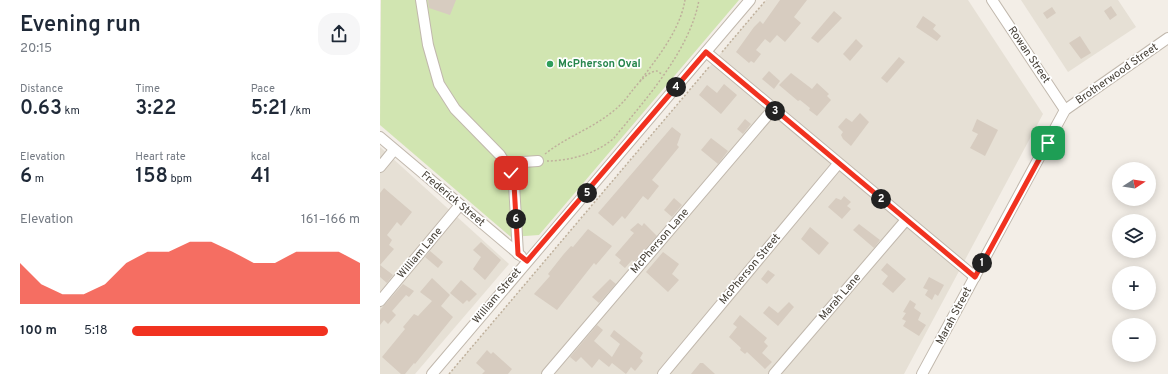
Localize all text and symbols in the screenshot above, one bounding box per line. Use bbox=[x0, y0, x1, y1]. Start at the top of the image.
text: Evening run bbox=[20, 12, 141, 39]
button: share bbox=[318, 13, 360, 55]
street label: Rowan Street bbox=[1005, 24, 1053, 86]
street label: Brotherwood Street bbox=[1073, 40, 1161, 108]
text: 20:15 bbox=[20, 41, 52, 57]
place label: McPherson Oval bbox=[558, 57, 641, 71]
marker: McPherson Oval bbox=[545, 59, 555, 69]
pin: 4 bbox=[666, 77, 686, 97]
text: 4 bbox=[672, 80, 680, 94]
text: Distance bbox=[20, 82, 63, 96]
text: Time bbox=[135, 82, 160, 96]
text: Pace bbox=[251, 82, 275, 96]
text: 0.63 bbox=[20, 96, 62, 122]
text: 3:22 bbox=[135, 96, 177, 122]
text: 5:21 bbox=[251, 96, 288, 122]
pin: 3 bbox=[765, 101, 785, 121]
text: km bbox=[62, 104, 80, 118]
text: /km bbox=[288, 104, 311, 118]
text: 3 bbox=[772, 104, 778, 118]
pin bbox=[1031, 126, 1065, 160]
icon: arrive bbox=[1037, 132, 1059, 154]
text: Elevation bbox=[20, 150, 65, 164]
text: Heart rate bbox=[135, 150, 186, 164]
text: kcal bbox=[251, 150, 270, 164]
pin bbox=[494, 156, 528, 190]
icon: check bbox=[500, 162, 522, 184]
north arrow bbox=[1112, 162, 1156, 206]
map controls bbox=[1112, 162, 1156, 362]
text: 6 bbox=[20, 164, 32, 190]
text: 158 bbox=[135, 164, 168, 190]
text: 41 bbox=[251, 164, 271, 190]
street label: Frederick Street bbox=[418, 168, 488, 230]
text: m bbox=[32, 172, 44, 186]
text: bpm bbox=[168, 172, 192, 186]
pin: 5 bbox=[577, 183, 597, 203]
text: 5 bbox=[584, 186, 590, 200]
pin: 2 bbox=[871, 189, 891, 209]
text: 2 bbox=[878, 192, 884, 206]
street label: McPherson Lane bbox=[628, 205, 692, 277]
pin: 6 bbox=[506, 209, 526, 229]
text: Elevation bbox=[20, 212, 73, 228]
text: 161–166 m bbox=[301, 212, 360, 228]
text: 6 bbox=[513, 212, 519, 226]
button: layers bbox=[1112, 214, 1156, 258]
street label: William Lane bbox=[394, 224, 446, 282]
street label: McPherson Street bbox=[716, 231, 784, 307]
pin: 1 bbox=[972, 253, 992, 273]
text: 1 bbox=[980, 256, 984, 270]
street label: William Street bbox=[470, 265, 524, 327]
button: + bbox=[1112, 266, 1156, 310]
street label: Marah Lane bbox=[816, 271, 864, 323]
street label: Marah Street bbox=[933, 285, 975, 347]
button: − bbox=[1112, 318, 1156, 362]
text: 100 m bbox=[20, 323, 57, 339]
text: 5:18 bbox=[84, 323, 108, 339]

